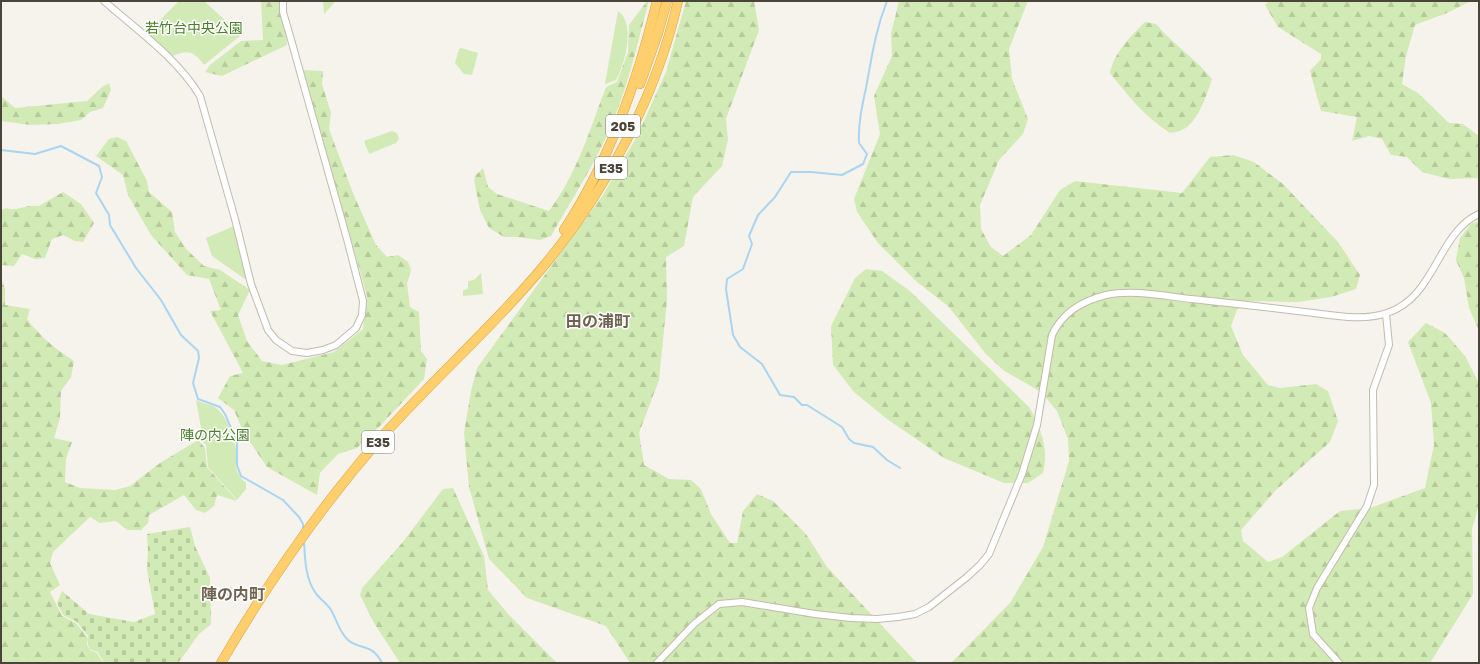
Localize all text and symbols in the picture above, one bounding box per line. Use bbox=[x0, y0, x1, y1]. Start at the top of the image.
park label: 若竹台中央公園 bbox=[145, 19, 243, 36]
road number: 205 bbox=[606, 115, 640, 137]
road number: E35 bbox=[595, 157, 627, 179]
district label: 田の浦町 bbox=[566, 311, 630, 331]
park label: 陣の内公園 bbox=[180, 426, 250, 443]
road number: E35 bbox=[362, 431, 394, 453]
district label: 陣の内町 bbox=[201, 584, 265, 604]

